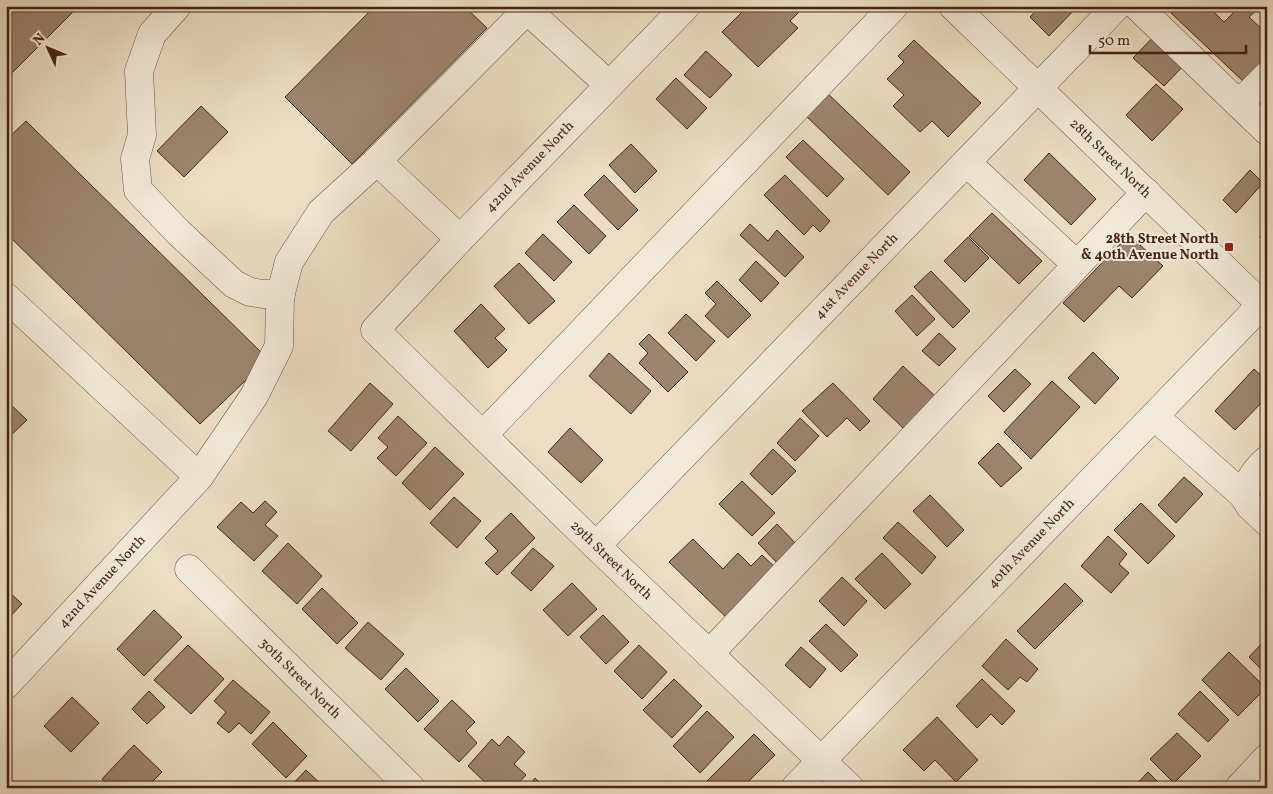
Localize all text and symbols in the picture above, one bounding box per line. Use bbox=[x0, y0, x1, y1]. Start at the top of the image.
north arrow bbox=[22, 22, 72, 72]
scale bar bbox=[1090, 22, 1247, 54]
text: N bbox=[29, 30, 50, 50]
text: 50 m bbox=[1098, 31, 1130, 52]
street label: 28th Street North bbox=[1065, 114, 1155, 202]
street label: 42nd Avenue North bbox=[481, 117, 579, 217]
street label: 41st Avenue North bbox=[810, 229, 903, 323]
place label: 28th Street North & 40th Avenue North bbox=[1081, 230, 1219, 265]
marker: 28th Street North & 40th Avenue North bbox=[1223, 241, 1235, 253]
street label: 40th Avenue North bbox=[983, 494, 1079, 593]
street label: 29th Street North bbox=[566, 516, 656, 604]
street label: 42nd Avenue North bbox=[54, 531, 150, 632]
street label: 30th Street North bbox=[255, 634, 345, 723]

